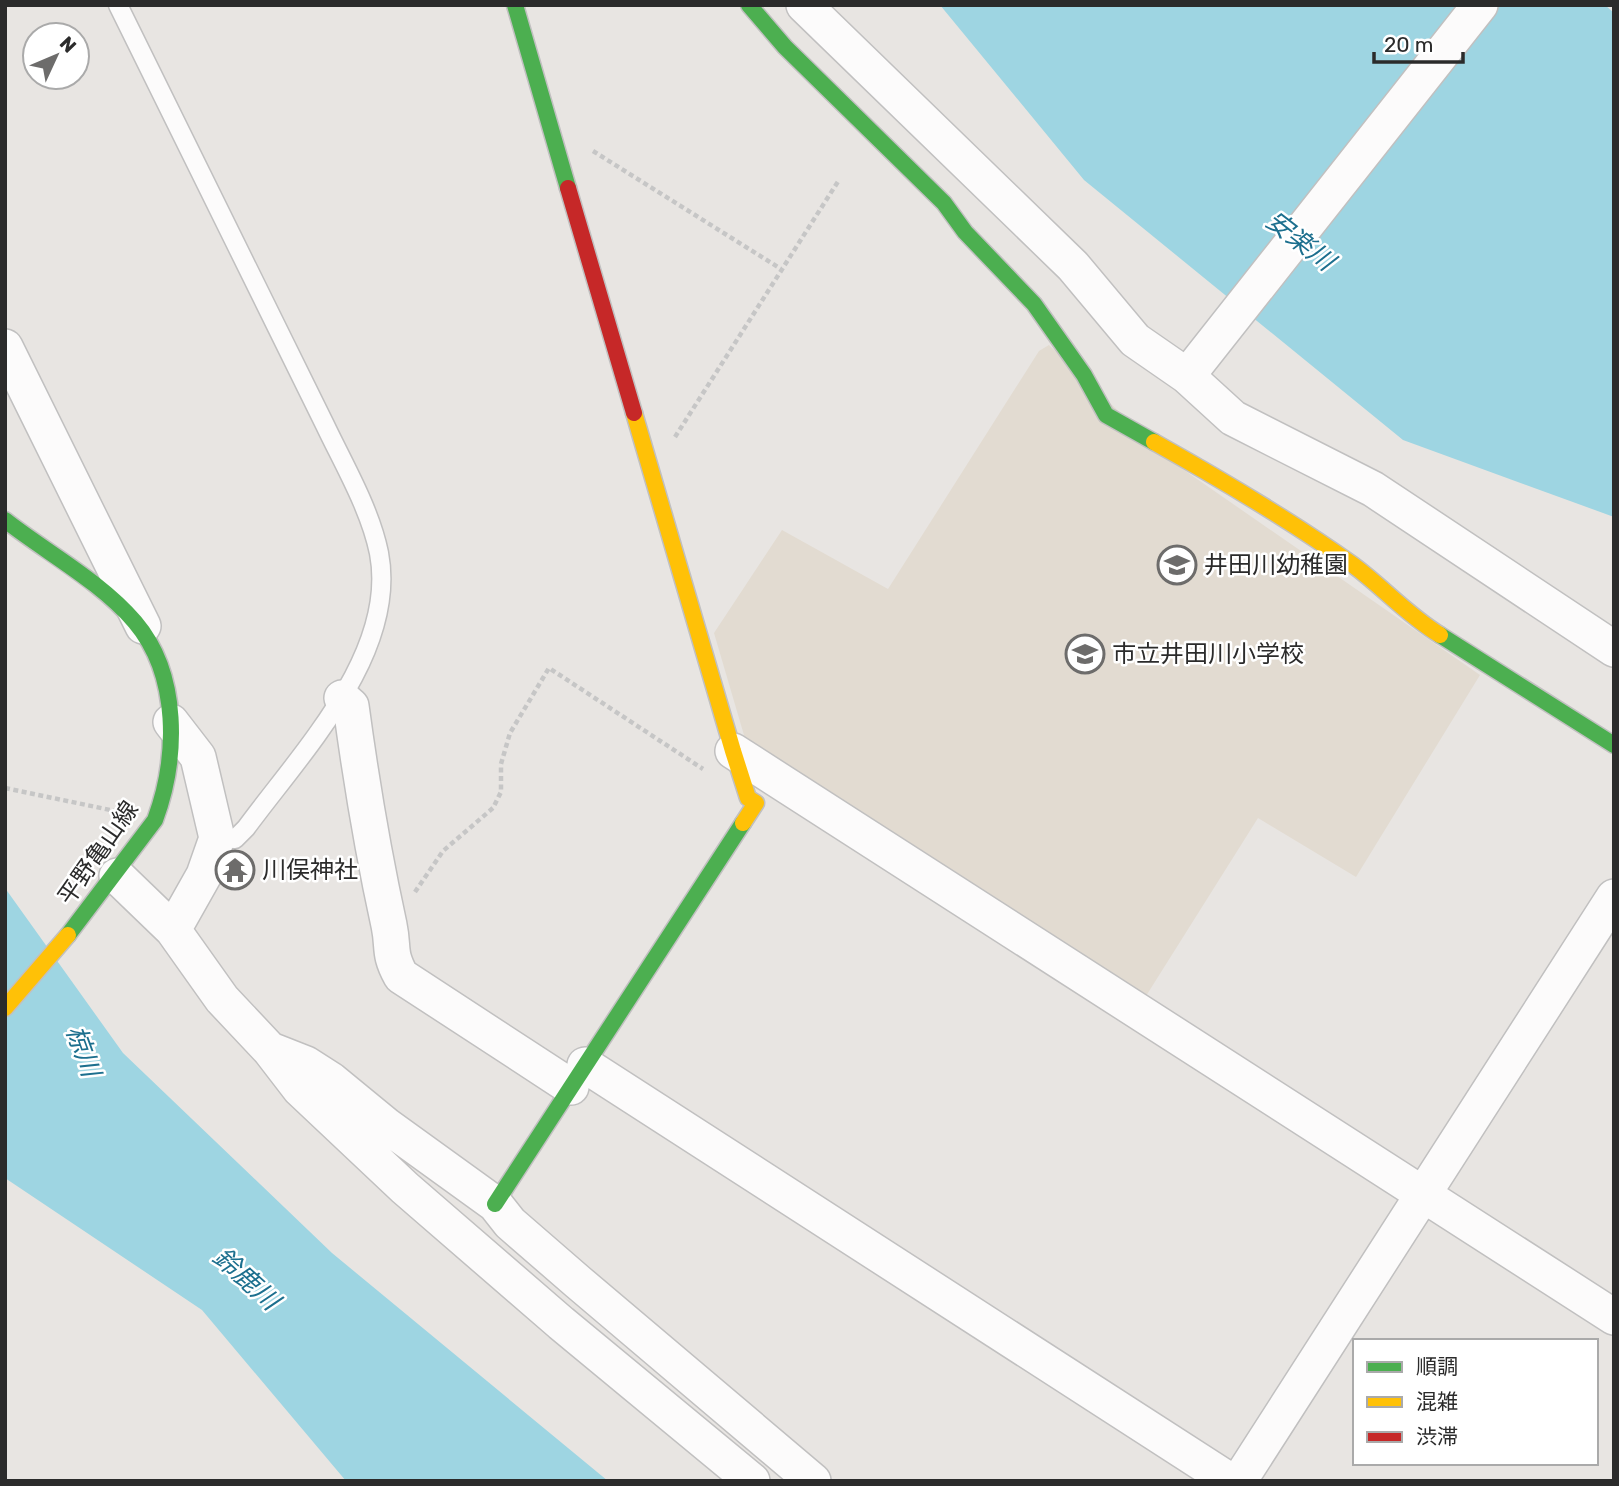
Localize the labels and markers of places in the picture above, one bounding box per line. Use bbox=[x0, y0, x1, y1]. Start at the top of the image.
school or university icon: 井田川幼稚園 bbox=[1156, 544, 1198, 586]
place label: 井田川幼稚園 bbox=[1204, 551, 1348, 579]
school or university icon: 市立井田川小学校 bbox=[1064, 633, 1106, 675]
place label: 市立井田川小学校 bbox=[1112, 640, 1304, 668]
temple icon: 川俣神社 bbox=[214, 849, 256, 891]
place label: 川俣神社 bbox=[262, 856, 358, 884]

